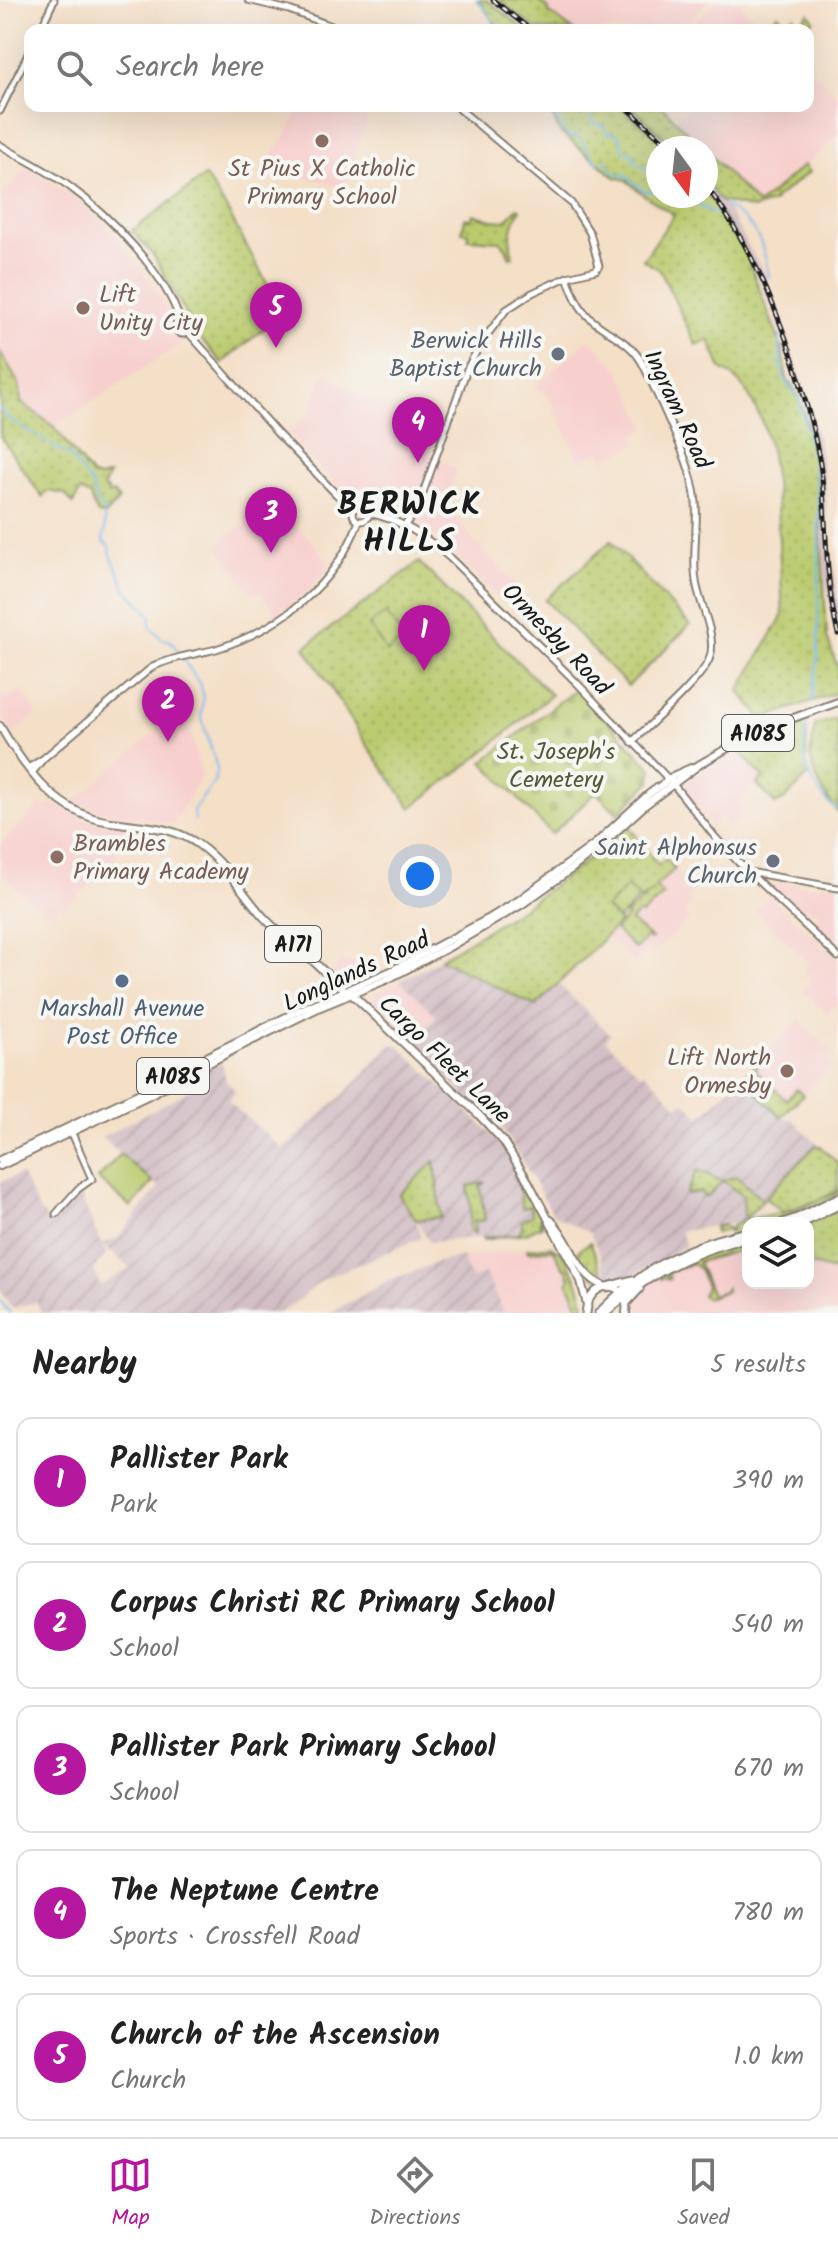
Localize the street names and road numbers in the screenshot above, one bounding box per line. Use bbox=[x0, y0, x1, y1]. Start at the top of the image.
street label: Ingram Road bbox=[632, 344, 722, 477]
street label: Ormesby Road bbox=[492, 575, 621, 706]
road number: A1085 bbox=[722, 715, 794, 751]
street label: Longlands Road bbox=[277, 921, 437, 1023]
road number: A171 bbox=[265, 926, 321, 962]
street label: Cargo Fleet Lane bbox=[368, 986, 520, 1134]
road number: A1085 bbox=[137, 1058, 209, 1094]

